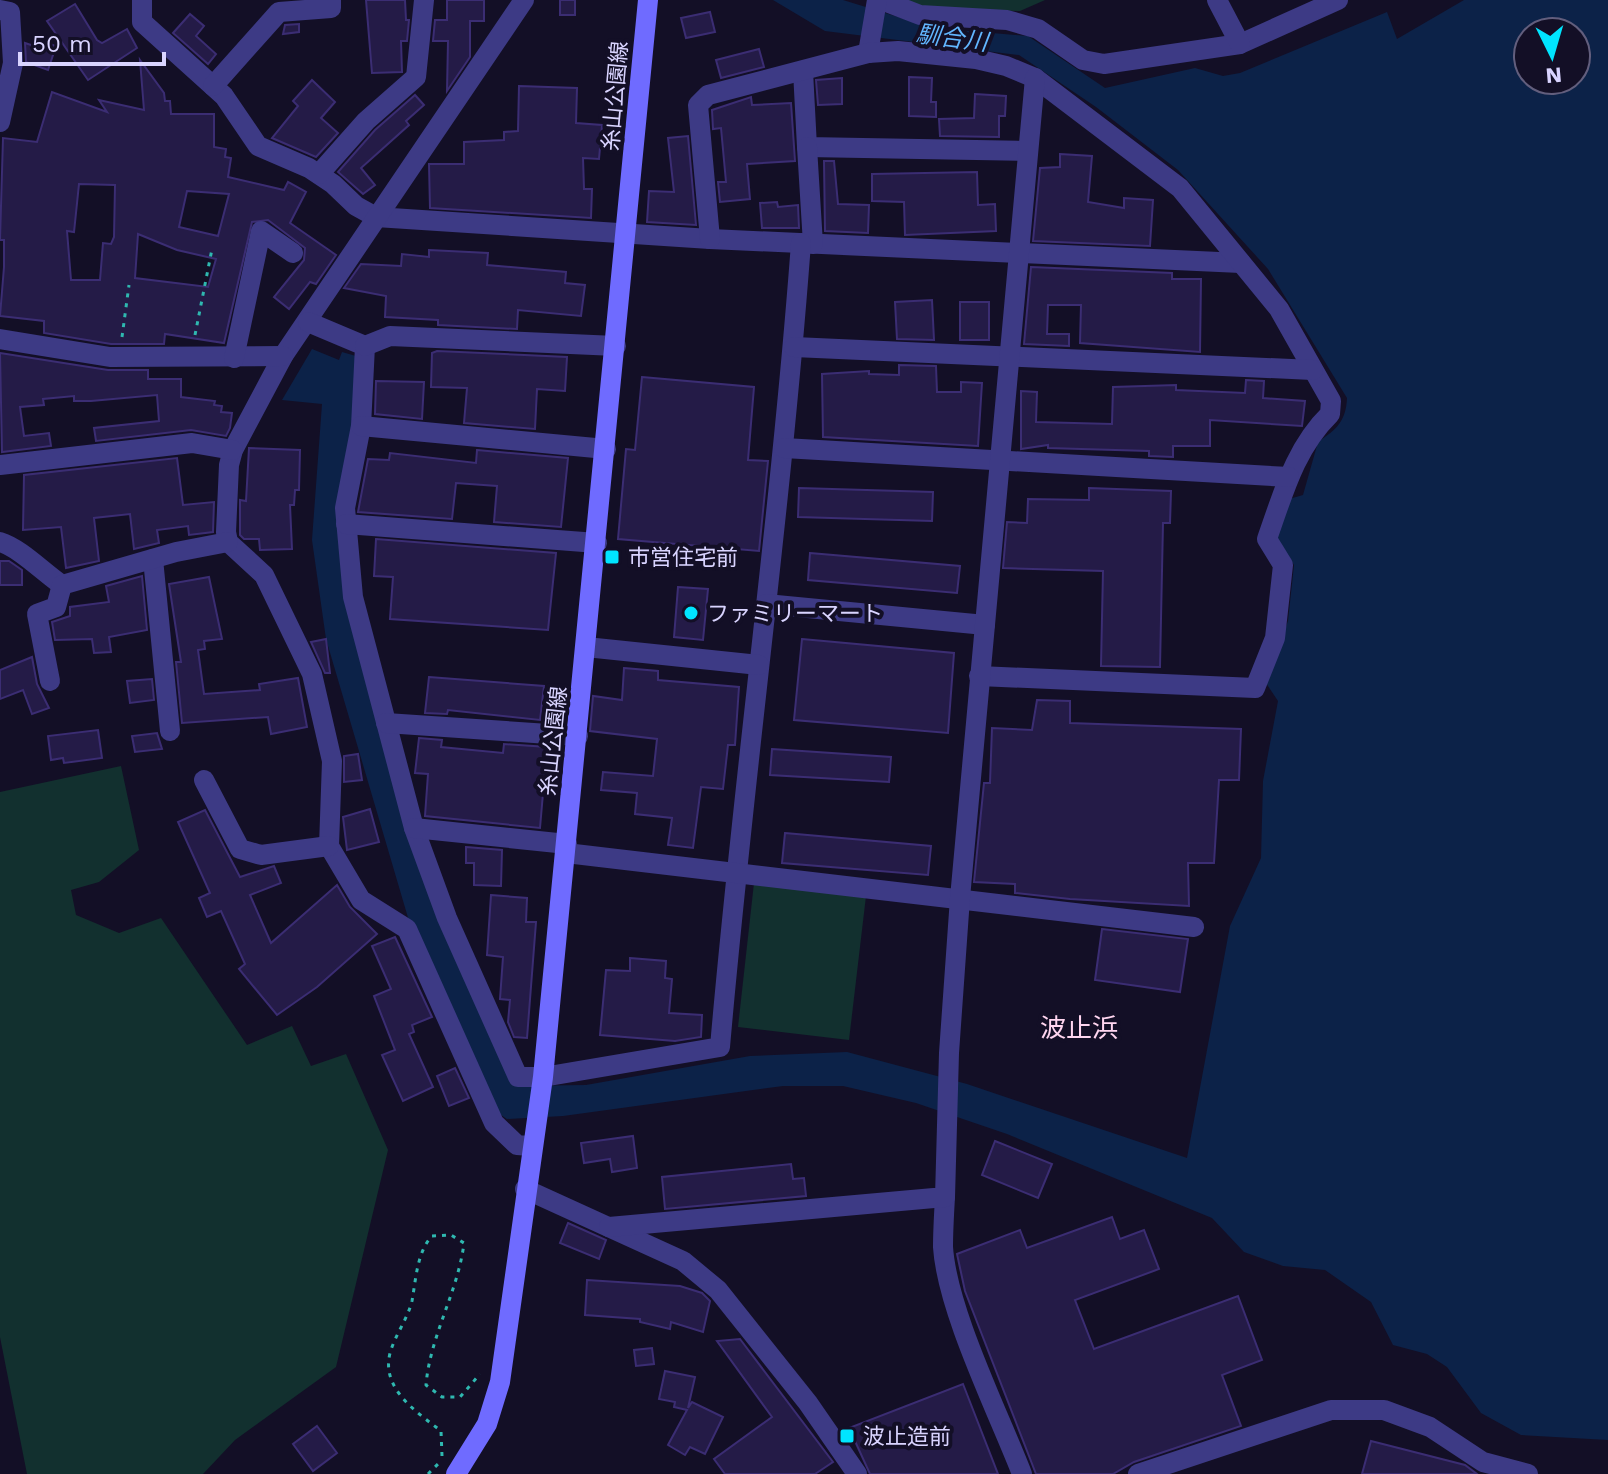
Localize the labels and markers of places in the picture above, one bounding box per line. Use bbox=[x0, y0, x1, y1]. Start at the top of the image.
place label: 市営住宅前 bbox=[628, 545, 738, 570]
marker: 市営住宅前 bbox=[603, 548, 621, 566]
place label: ファミリーマート bbox=[707, 601, 883, 626]
marker: ファミリーマート bbox=[682, 604, 700, 622]
place label: 波止造前 bbox=[863, 1424, 951, 1449]
marker: 波止造前 bbox=[838, 1427, 856, 1445]

